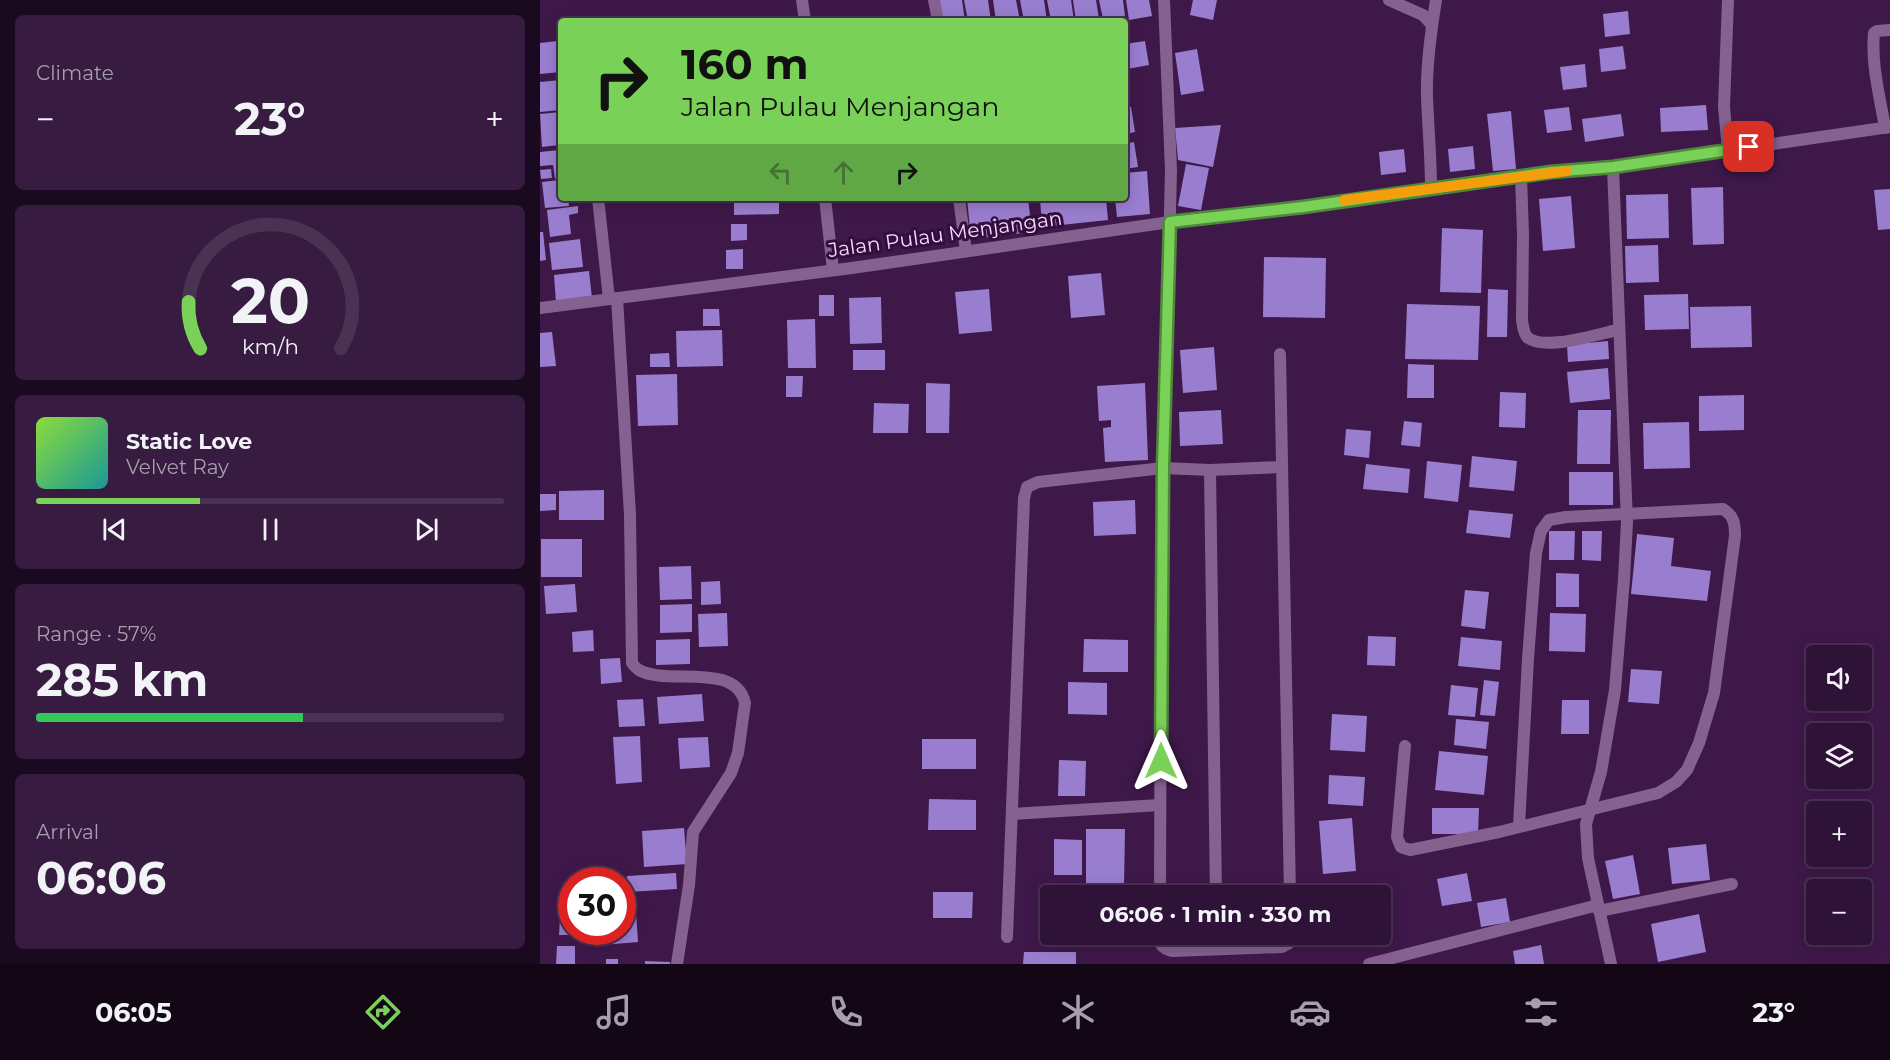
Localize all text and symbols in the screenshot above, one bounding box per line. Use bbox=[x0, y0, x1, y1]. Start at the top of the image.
text: 160 m bbox=[681, 38, 809, 90]
icon: right bbox=[582, 42, 660, 120]
text: Climate bbox=[36, 61, 114, 85]
text: Jalan Pulau Menjangan bbox=[681, 90, 1000, 123]
text: 23° bbox=[234, 91, 306, 146]
text: − bbox=[36, 99, 55, 139]
text: + bbox=[485, 99, 504, 139]
pin bbox=[1723, 121, 1774, 172]
icon: arrive bbox=[1732, 130, 1765, 163]
icon: left bbox=[764, 156, 797, 189]
icon: ahead bbox=[827, 156, 860, 189]
icon: right bbox=[890, 156, 923, 189]
street label: Jalan Pulau Menjangan bbox=[826, 206, 1063, 262]
text: 20 bbox=[230, 263, 310, 339]
text: km/h bbox=[241, 334, 299, 360]
text: Static Love bbox=[126, 428, 252, 455]
text: Velvet Ray bbox=[126, 455, 229, 479]
icon: previous bbox=[98, 513, 131, 546]
icon: pause bbox=[254, 513, 287, 546]
icon: next bbox=[410, 513, 443, 546]
text: Range · 57% bbox=[36, 622, 156, 646]
map controls bbox=[1806, 645, 1872, 945]
button: sound bbox=[1806, 645, 1872, 711]
text: 285 km bbox=[36, 652, 208, 707]
button: layers bbox=[1806, 723, 1872, 789]
position arrow bbox=[1129, 729, 1193, 793]
button: + bbox=[1806, 801, 1872, 867]
text: Arrival bbox=[36, 820, 99, 844]
text: 06:06 bbox=[36, 850, 166, 905]
speed limit sign: 30 bbox=[558, 867, 636, 945]
button: − bbox=[1806, 879, 1872, 945]
text: 06:06 · 1 min · 330 m bbox=[1100, 901, 1331, 928]
icon: directions bbox=[362, 991, 404, 1033]
icon: music bbox=[593, 991, 635, 1033]
icon: phone bbox=[825, 991, 867, 1033]
icon: climate bbox=[1057, 991, 1099, 1033]
icon: car bbox=[1289, 991, 1331, 1033]
icon: filters bbox=[1520, 991, 1562, 1033]
text: 06:05 bbox=[95, 996, 172, 1029]
text: 23° bbox=[1752, 996, 1795, 1029]

